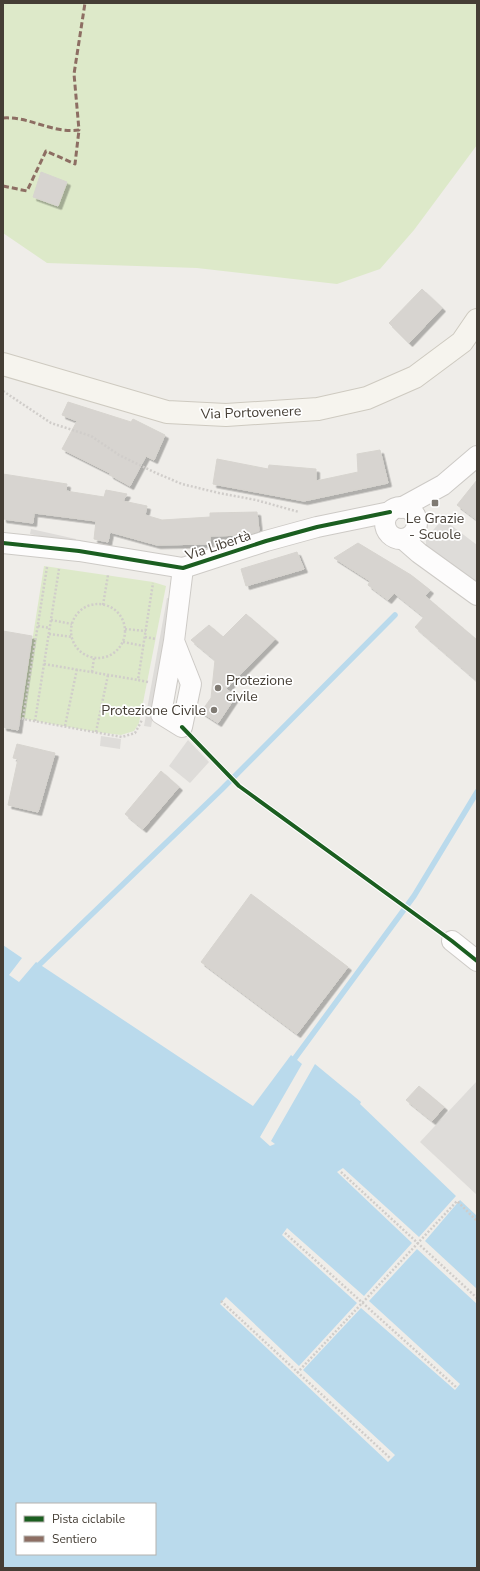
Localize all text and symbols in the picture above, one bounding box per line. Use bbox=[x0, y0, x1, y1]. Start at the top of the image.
street label: Via Portovenere bbox=[199, 401, 302, 424]
marker: Le Grazie - Scuole bbox=[430, 498, 440, 508]
place label: Le Grazie - Scuole bbox=[406, 509, 464, 544]
street label: Via Libertà bbox=[182, 526, 253, 565]
place label: Protezione civile bbox=[226, 671, 293, 706]
marker: Protezione civile bbox=[213, 683, 223, 693]
place label: Protezione Civile bbox=[101, 701, 206, 720]
marker: Protezione Civile bbox=[209, 705, 219, 715]
legend bbox=[16, 1503, 156, 1555]
text: Pista ciclabile bbox=[52, 1511, 125, 1527]
text: Sentiero bbox=[52, 1531, 97, 1547]

